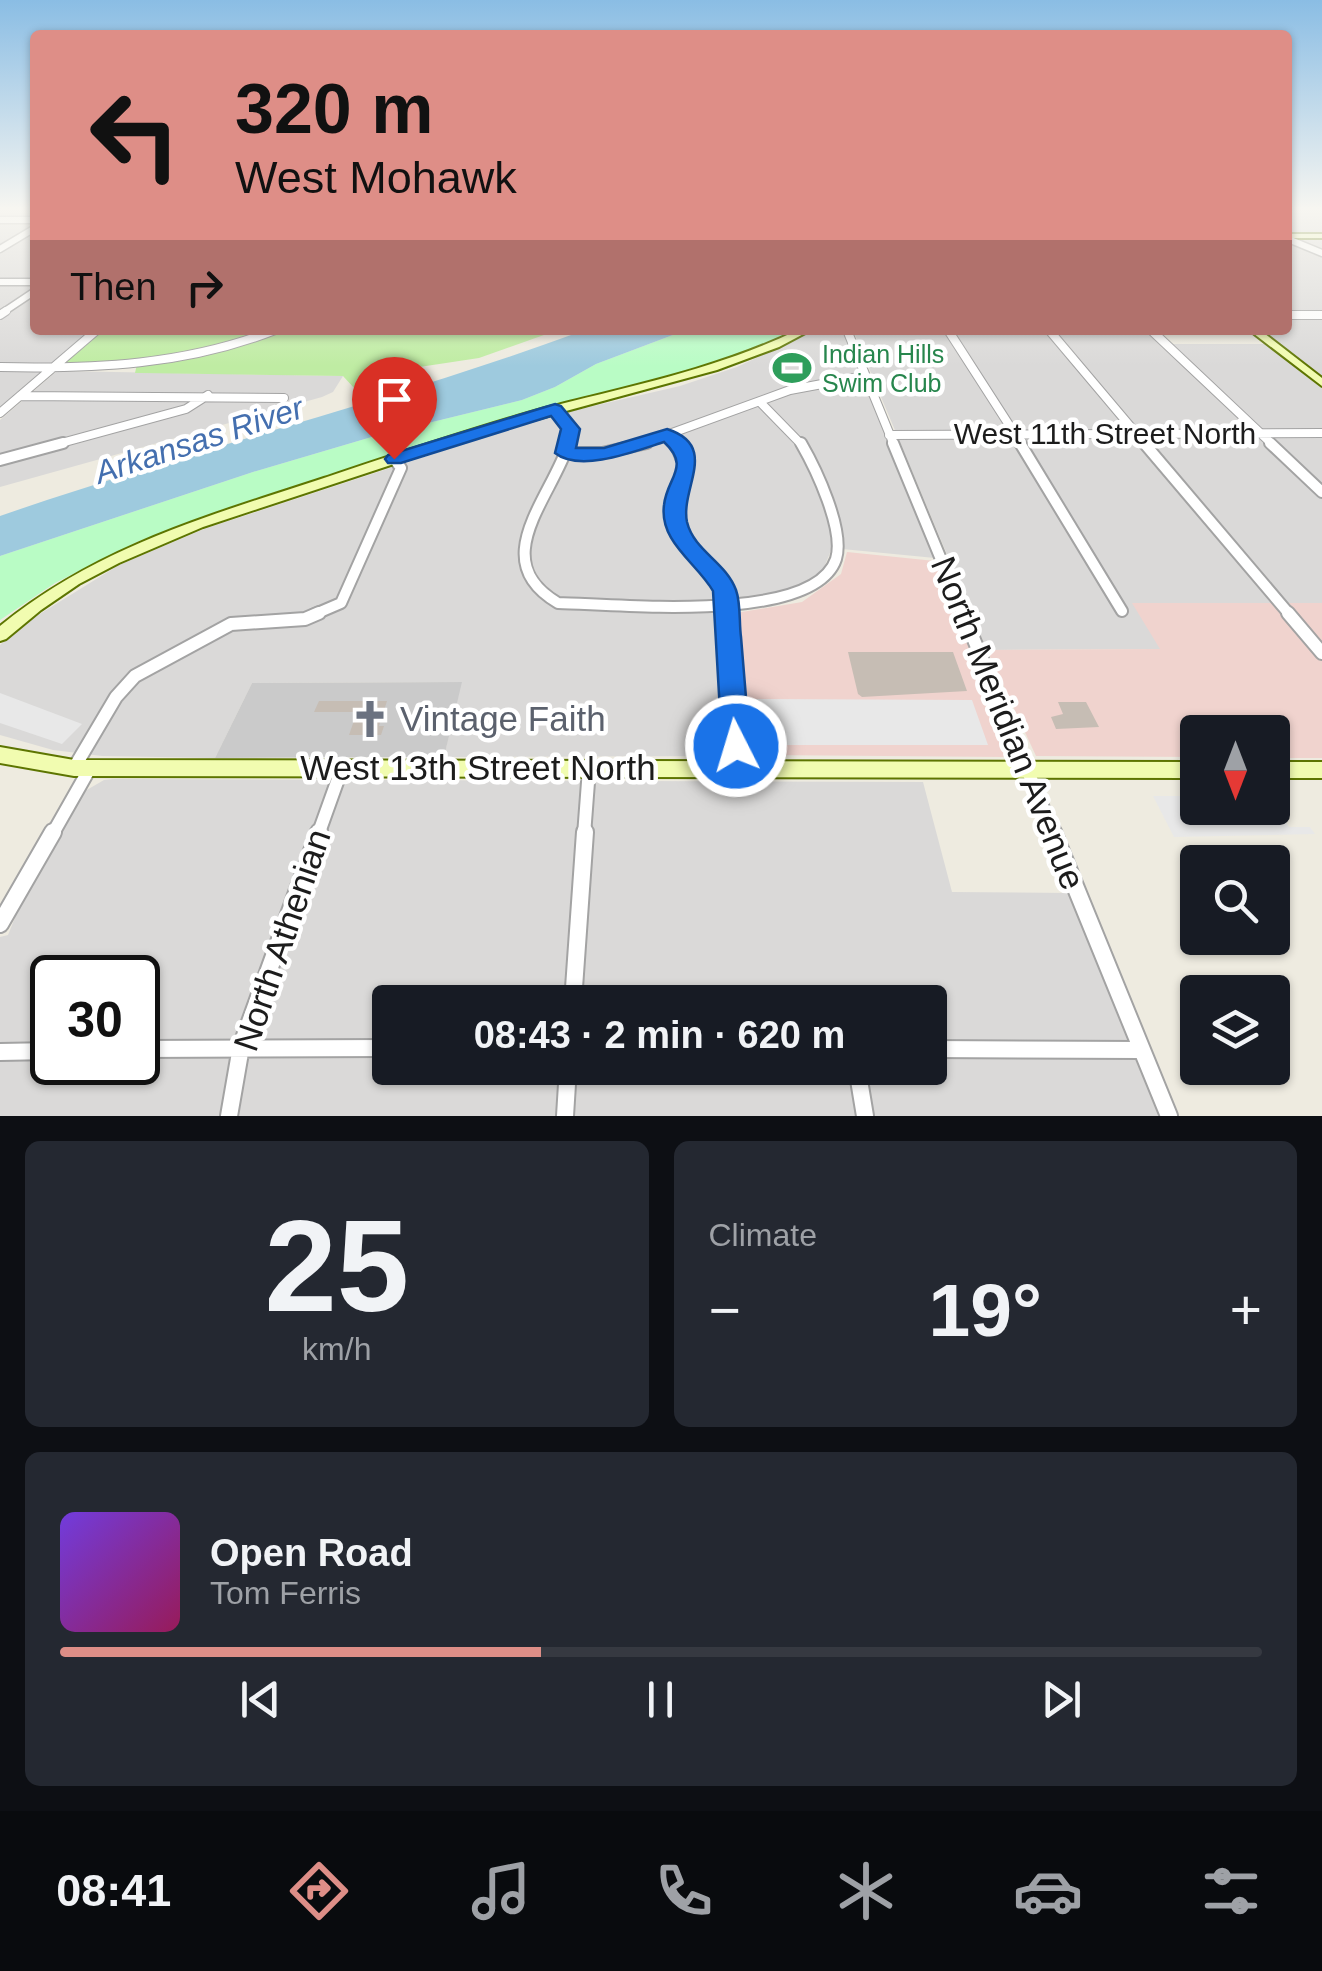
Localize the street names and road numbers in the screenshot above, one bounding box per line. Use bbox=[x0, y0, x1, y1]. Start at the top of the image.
street label: West 11th Street North bbox=[954, 417, 1256, 450]
street label: North Meridian Avenue bbox=[924, 551, 1093, 895]
street label: West 13th Street North bbox=[300, 748, 656, 787]
street label: North Athenian bbox=[225, 824, 338, 1056]

